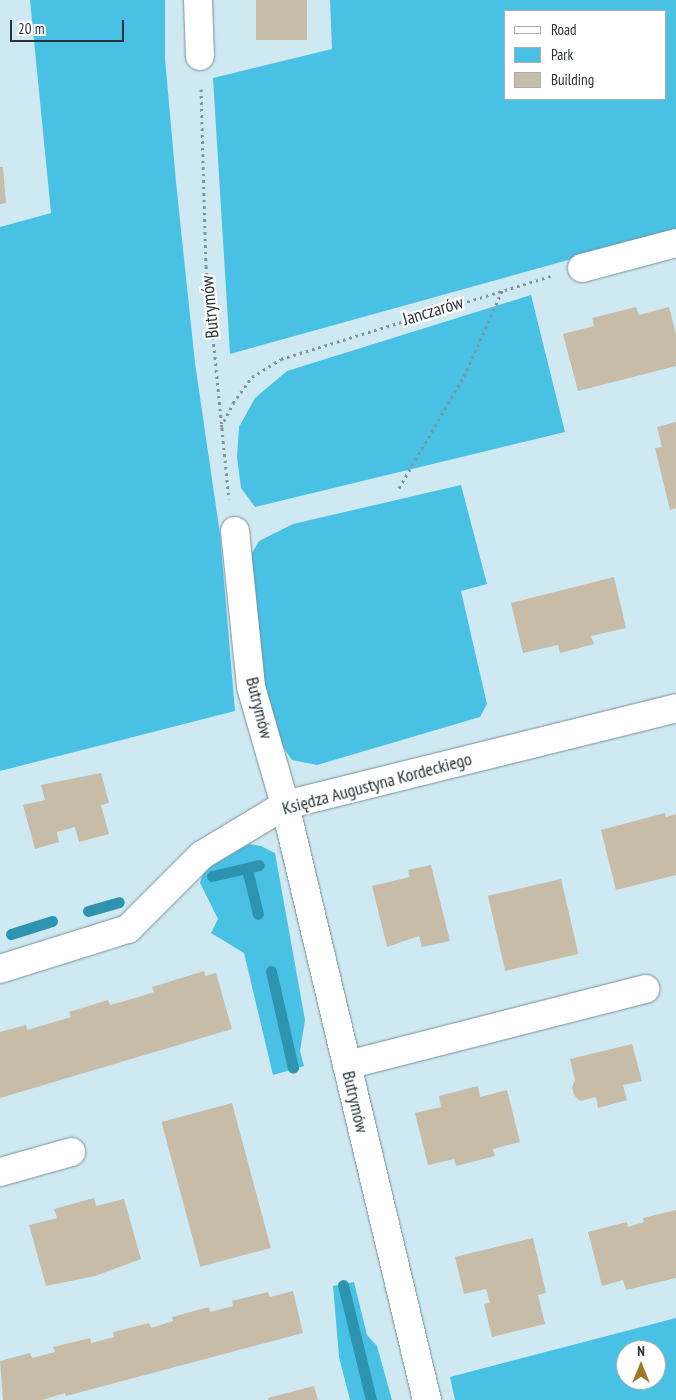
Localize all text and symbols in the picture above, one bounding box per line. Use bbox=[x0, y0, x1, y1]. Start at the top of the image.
scale bar bbox=[12, 10, 126, 42]
legend bbox=[503, 10, 666, 100]
text: 20 m bbox=[18, 19, 44, 38]
text: Road bbox=[551, 20, 577, 39]
text: Park bbox=[551, 45, 573, 64]
text: Building bbox=[551, 70, 594, 89]
street label: Butrymów bbox=[197, 275, 223, 339]
street label: Janczarów bbox=[400, 292, 466, 330]
street label: Butrymów bbox=[241, 675, 277, 741]
street label: Księdza Augustyna Kordeckiego bbox=[280, 748, 474, 820]
street label: Butrymów bbox=[337, 1069, 373, 1135]
north arrow bbox=[616, 1340, 666, 1390]
text: N bbox=[637, 1342, 645, 1360]

